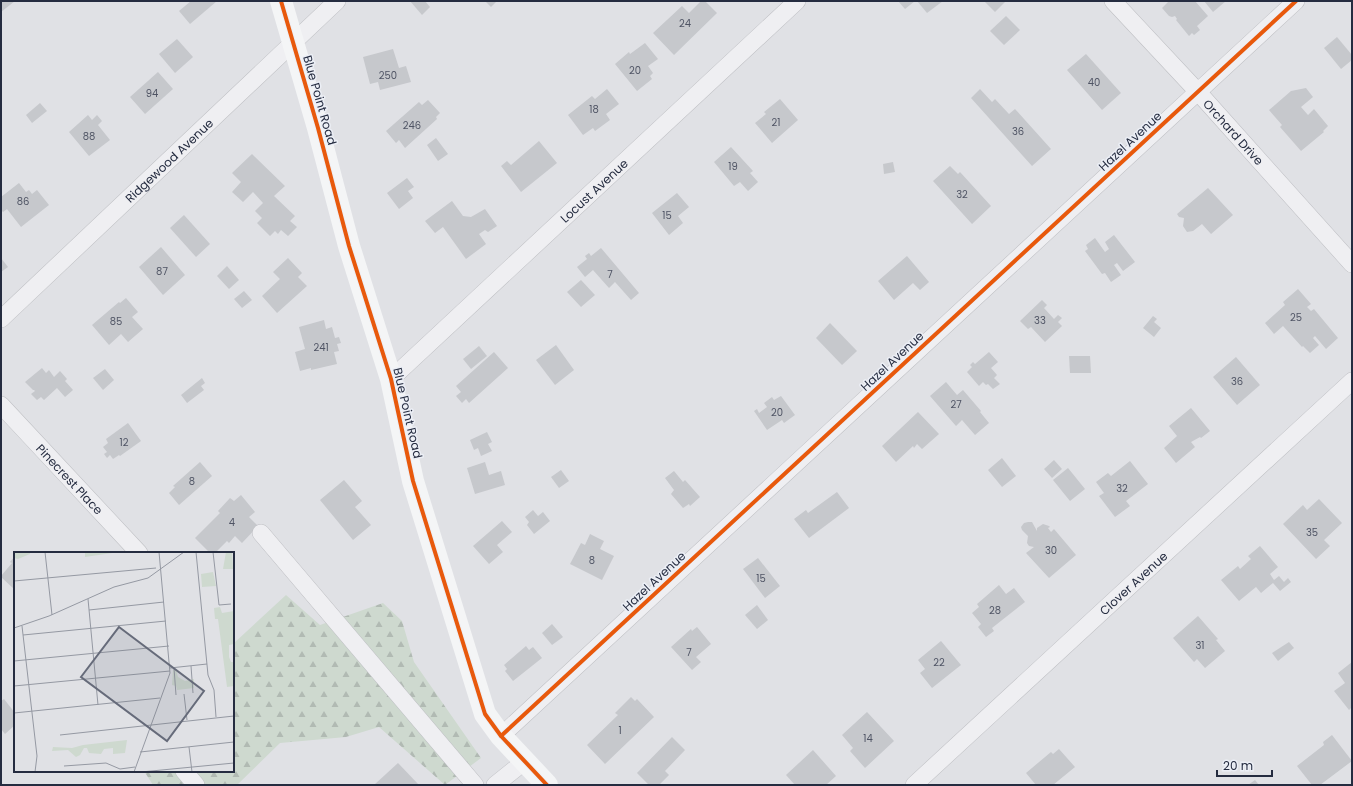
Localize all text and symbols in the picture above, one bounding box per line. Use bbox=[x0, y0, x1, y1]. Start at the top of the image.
house number: 24 bbox=[679, 16, 691, 31]
street label: Blue Point Road bbox=[299, 53, 341, 147]
house number: 20 bbox=[629, 63, 641, 78]
house number: 250 bbox=[379, 68, 397, 83]
house number: 40 bbox=[1088, 75, 1100, 90]
house number: 94 bbox=[146, 86, 158, 101]
street label: Orchard Drive bbox=[1200, 95, 1268, 168]
house number: 18 bbox=[589, 102, 599, 117]
street label: Hazel Avenue bbox=[1095, 107, 1165, 175]
street label: Ridgewood Avenue bbox=[121, 114, 217, 206]
house number: 21 bbox=[772, 115, 780, 130]
house number: 246 bbox=[403, 118, 421, 133]
house number: 36 bbox=[1012, 124, 1024, 139]
house number: 88 bbox=[83, 129, 95, 144]
street label: Locust Avenue bbox=[556, 154, 631, 226]
house number: 19 bbox=[728, 159, 738, 174]
house number: 32 bbox=[956, 187, 968, 202]
house number: 86 bbox=[17, 194, 29, 209]
house number: 15 bbox=[662, 208, 672, 223]
house number: 87 bbox=[156, 264, 168, 279]
house number: 7 bbox=[607, 267, 613, 282]
house number: 25 bbox=[1290, 310, 1302, 325]
house number: 33 bbox=[1034, 313, 1046, 328]
house number: 85 bbox=[110, 314, 122, 329]
street label: Hazel Avenue bbox=[857, 327, 927, 395]
house number: 241 bbox=[313, 340, 329, 355]
street label: Blue Point Road bbox=[389, 366, 427, 460]
house number: 36 bbox=[1231, 374, 1243, 389]
house number: 27 bbox=[950, 397, 962, 412]
house number: 20 bbox=[771, 405, 783, 420]
house number: 12 bbox=[120, 435, 129, 450]
street label: Pinecrest Place bbox=[33, 440, 107, 518]
house number: 8 bbox=[189, 474, 195, 489]
house number: 32 bbox=[1116, 481, 1128, 496]
house number: 4 bbox=[229, 515, 235, 530]
house number: 35 bbox=[1306, 525, 1318, 540]
house number: 30 bbox=[1045, 543, 1057, 558]
street label: Hazel Avenue bbox=[619, 547, 689, 615]
street label: Clover Avenue bbox=[1095, 547, 1171, 619]
inset map bbox=[14, 552, 234, 772]
house number: 8 bbox=[589, 553, 595, 568]
house number: 15 bbox=[756, 571, 766, 586]
house number: 28 bbox=[989, 603, 1001, 618]
house number: 31 bbox=[1195, 638, 1205, 653]
house number: 7 bbox=[686, 645, 692, 660]
house number: 22 bbox=[933, 655, 945, 670]
house number: 1 bbox=[618, 723, 622, 738]
house number: 14 bbox=[863, 731, 873, 746]
scale bar bbox=[1217, 752, 1272, 778]
text: 20 m bbox=[1223, 757, 1253, 774]

